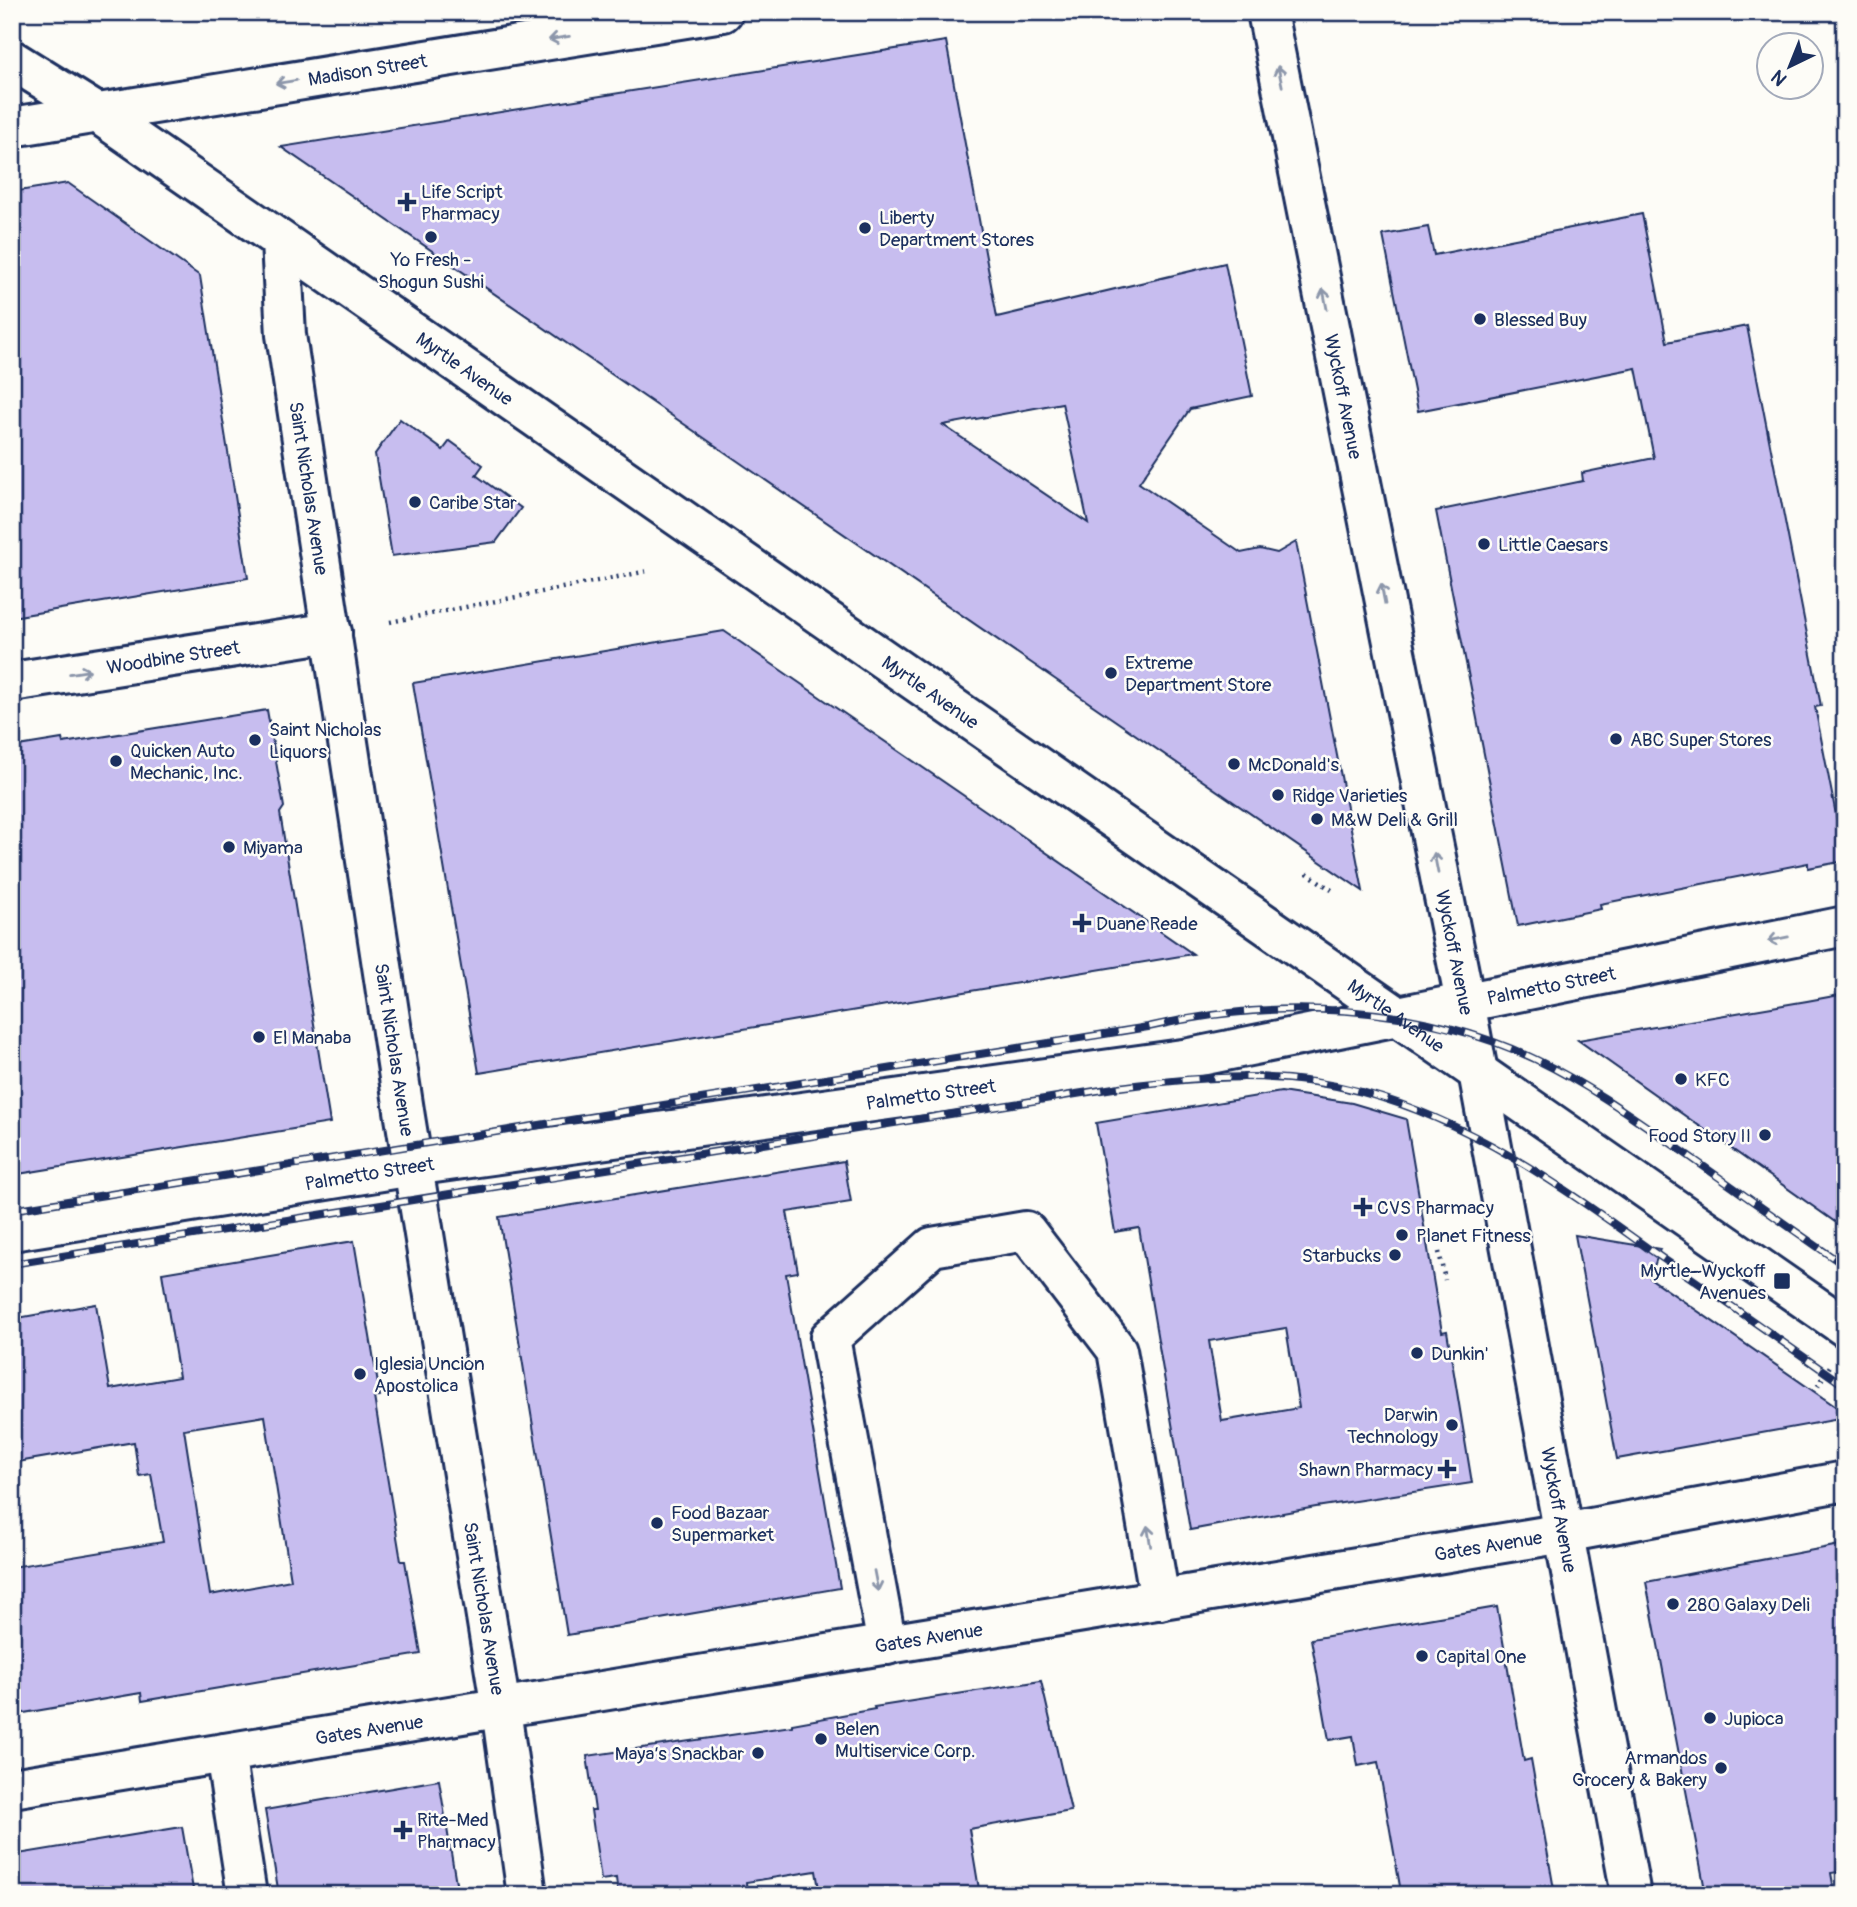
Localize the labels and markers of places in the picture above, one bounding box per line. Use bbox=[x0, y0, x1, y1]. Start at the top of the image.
place label: Life Script Pharmacy bbox=[421, 180, 503, 226]
marker: Life Script Pharmacy bbox=[399, 194, 415, 210]
place label: Liberty Department Stores bbox=[879, 206, 1034, 252]
marker: Liberty Department Stores bbox=[857, 220, 873, 236]
marker: Yo Fresh - Shogun Sushi bbox=[423, 229, 439, 245]
place label: Yo Fresh - Shogun Sushi bbox=[378, 248, 484, 294]
place label: Blessed Buy bbox=[1494, 308, 1587, 332]
marker: Blessed Buy bbox=[1472, 311, 1488, 327]
place label: Caribe Star bbox=[429, 491, 517, 515]
marker: Caribe Star bbox=[407, 494, 423, 510]
place label: Little Caesars bbox=[1498, 533, 1608, 557]
marker: Little Caesars bbox=[1476, 536, 1492, 552]
place label: Extreme Department Store bbox=[1125, 651, 1272, 697]
marker: Extreme Department Store bbox=[1103, 665, 1119, 681]
place label: Saint Nicholas Liquors bbox=[269, 718, 382, 764]
place label: ABC Super Stores bbox=[1630, 728, 1772, 752]
marker: ABC Super Stores bbox=[1608, 731, 1624, 747]
marker: Saint Nicholas Liquors bbox=[247, 732, 263, 748]
place label: Quicken Auto Mechanic, Inc. bbox=[130, 739, 243, 785]
marker: Quicken Auto Mechanic, Inc. bbox=[108, 753, 124, 769]
place label: McDonald's bbox=[1248, 753, 1339, 777]
marker: McDonald's bbox=[1226, 756, 1242, 772]
place label: Ridge Varieties bbox=[1292, 784, 1408, 808]
marker: Ridge Varieties bbox=[1270, 787, 1286, 803]
place label: M&W Deli & Grill bbox=[1331, 808, 1458, 832]
marker: M&W Deli & Grill bbox=[1309, 811, 1325, 827]
place label: Miyama bbox=[243, 836, 303, 860]
marker: Miyama bbox=[221, 839, 237, 855]
place label: Duane Reade bbox=[1096, 912, 1198, 936]
marker: Duane Reade bbox=[1074, 915, 1090, 931]
place label: El Manaba bbox=[273, 1026, 351, 1050]
marker: El Manaba bbox=[251, 1029, 267, 1045]
place label: KFC bbox=[1695, 1068, 1730, 1092]
marker: KFC bbox=[1673, 1071, 1689, 1087]
place label: Food Story II bbox=[1648, 1124, 1751, 1148]
marker: Food Story II bbox=[1757, 1127, 1773, 1143]
place label: CVS Pharmacy bbox=[1377, 1196, 1494, 1220]
marker: CVS Pharmacy bbox=[1355, 1199, 1371, 1215]
place label: Planet Fitness bbox=[1416, 1224, 1531, 1248]
marker: Planet Fitness bbox=[1394, 1227, 1410, 1243]
place label: Starbucks bbox=[1302, 1244, 1382, 1268]
marker: Starbucks bbox=[1387, 1247, 1403, 1263]
place label: Myrtle–Wyckoff Avenues bbox=[1640, 1259, 1767, 1305]
marker: Myrtle–Wyckoff Avenues bbox=[1772, 1271, 1792, 1291]
place label: Dunkin' bbox=[1431, 1342, 1489, 1366]
marker: Dunkin' bbox=[1409, 1345, 1425, 1361]
place label: Iglesia Uncion Apostolica bbox=[374, 1352, 485, 1398]
marker: Iglesia Uncion Apostolica bbox=[352, 1366, 368, 1382]
place label: Darwin Technology bbox=[1347, 1403, 1438, 1449]
marker: Darwin Technology bbox=[1444, 1417, 1460, 1433]
place label: Shawn Pharmacy bbox=[1298, 1458, 1433, 1482]
marker: Shawn Pharmacy bbox=[1439, 1461, 1455, 1477]
place label: Food Bazaar Supermarket bbox=[671, 1501, 775, 1547]
marker: Food Bazaar Supermarket bbox=[649, 1515, 665, 1531]
place label: 280 Galaxy Deli bbox=[1687, 1593, 1810, 1617]
marker: 280 Galaxy Deli bbox=[1665, 1596, 1681, 1612]
place label: Capital One bbox=[1436, 1645, 1527, 1669]
marker: Capital One bbox=[1414, 1648, 1430, 1664]
place label: Jupioca bbox=[1724, 1707, 1784, 1731]
marker: Jupioca bbox=[1702, 1710, 1718, 1726]
place label: Belen Multiservice Corp. bbox=[835, 1717, 975, 1763]
marker: Belen Multiservice Corp. bbox=[813, 1731, 829, 1747]
place label: Maya’s Snackbar bbox=[615, 1742, 744, 1766]
marker: Maya’s Snackbar bbox=[750, 1745, 766, 1761]
place label: Armandos Grocery & Bakery bbox=[1572, 1746, 1707, 1792]
marker: Armandos Grocery & Bakery bbox=[1713, 1760, 1729, 1776]
place label: Rite-Med Pharmacy bbox=[417, 1808, 496, 1854]
marker: Rite-Med Pharmacy bbox=[395, 1822, 411, 1838]

